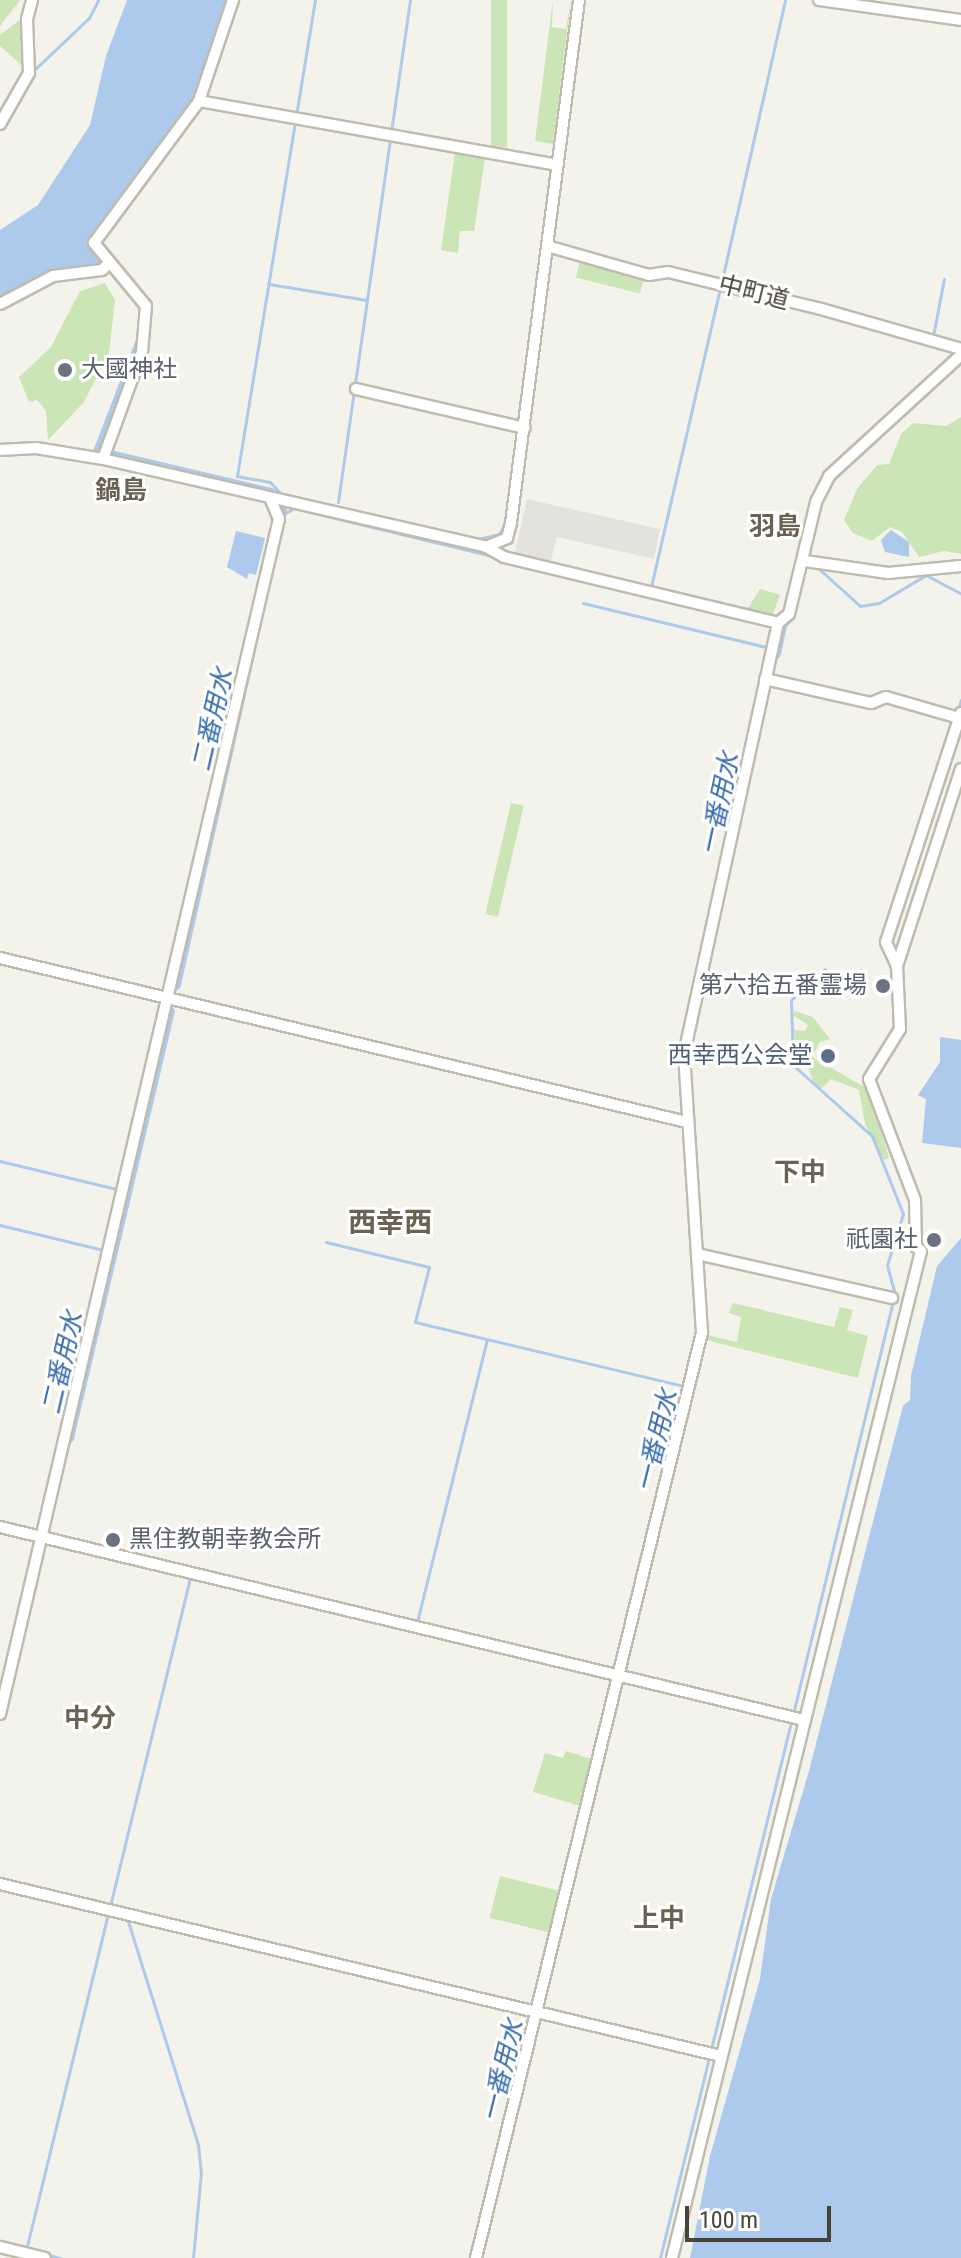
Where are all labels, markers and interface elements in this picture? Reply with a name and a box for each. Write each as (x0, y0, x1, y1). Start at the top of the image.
street label: 中町道 (716, 270, 792, 316)
place label: 大國神社 (81, 356, 177, 384)
marker: 大國神社 (56, 361, 74, 379)
district label: 鍋島 (95, 475, 147, 507)
district label: 羽島 (749, 511, 801, 543)
water label: 二番用水 (186, 666, 240, 774)
water label: 一番用水 (694, 750, 746, 858)
place label: 第六拾五番霊場 (699, 972, 867, 1000)
marker: 第六拾五番霊場 (874, 977, 892, 995)
place label: 西幸西公会堂 (668, 1042, 812, 1070)
marker: 西幸西公会堂 (819, 1047, 837, 1065)
district label: 下中 (774, 1157, 826, 1189)
district label: 西幸西 (348, 1206, 432, 1240)
place label: 祇園社 (846, 1226, 918, 1254)
marker: 祇園社 (925, 1231, 943, 1249)
water label: 二番用水 (36, 1309, 90, 1417)
water label: 一番用水 (629, 1387, 685, 1495)
place label: 黒住教朝幸教会所 (129, 1526, 321, 1554)
marker: 黒住教朝幸教会所 (104, 1531, 122, 1549)
district label: 中分 (64, 1703, 116, 1735)
district label: 上中 (633, 1903, 685, 1935)
water label: 一番用水 (475, 2017, 531, 2125)
scale bar (689, 2190, 835, 2240)
text: 100 m (699, 2206, 758, 2234)

